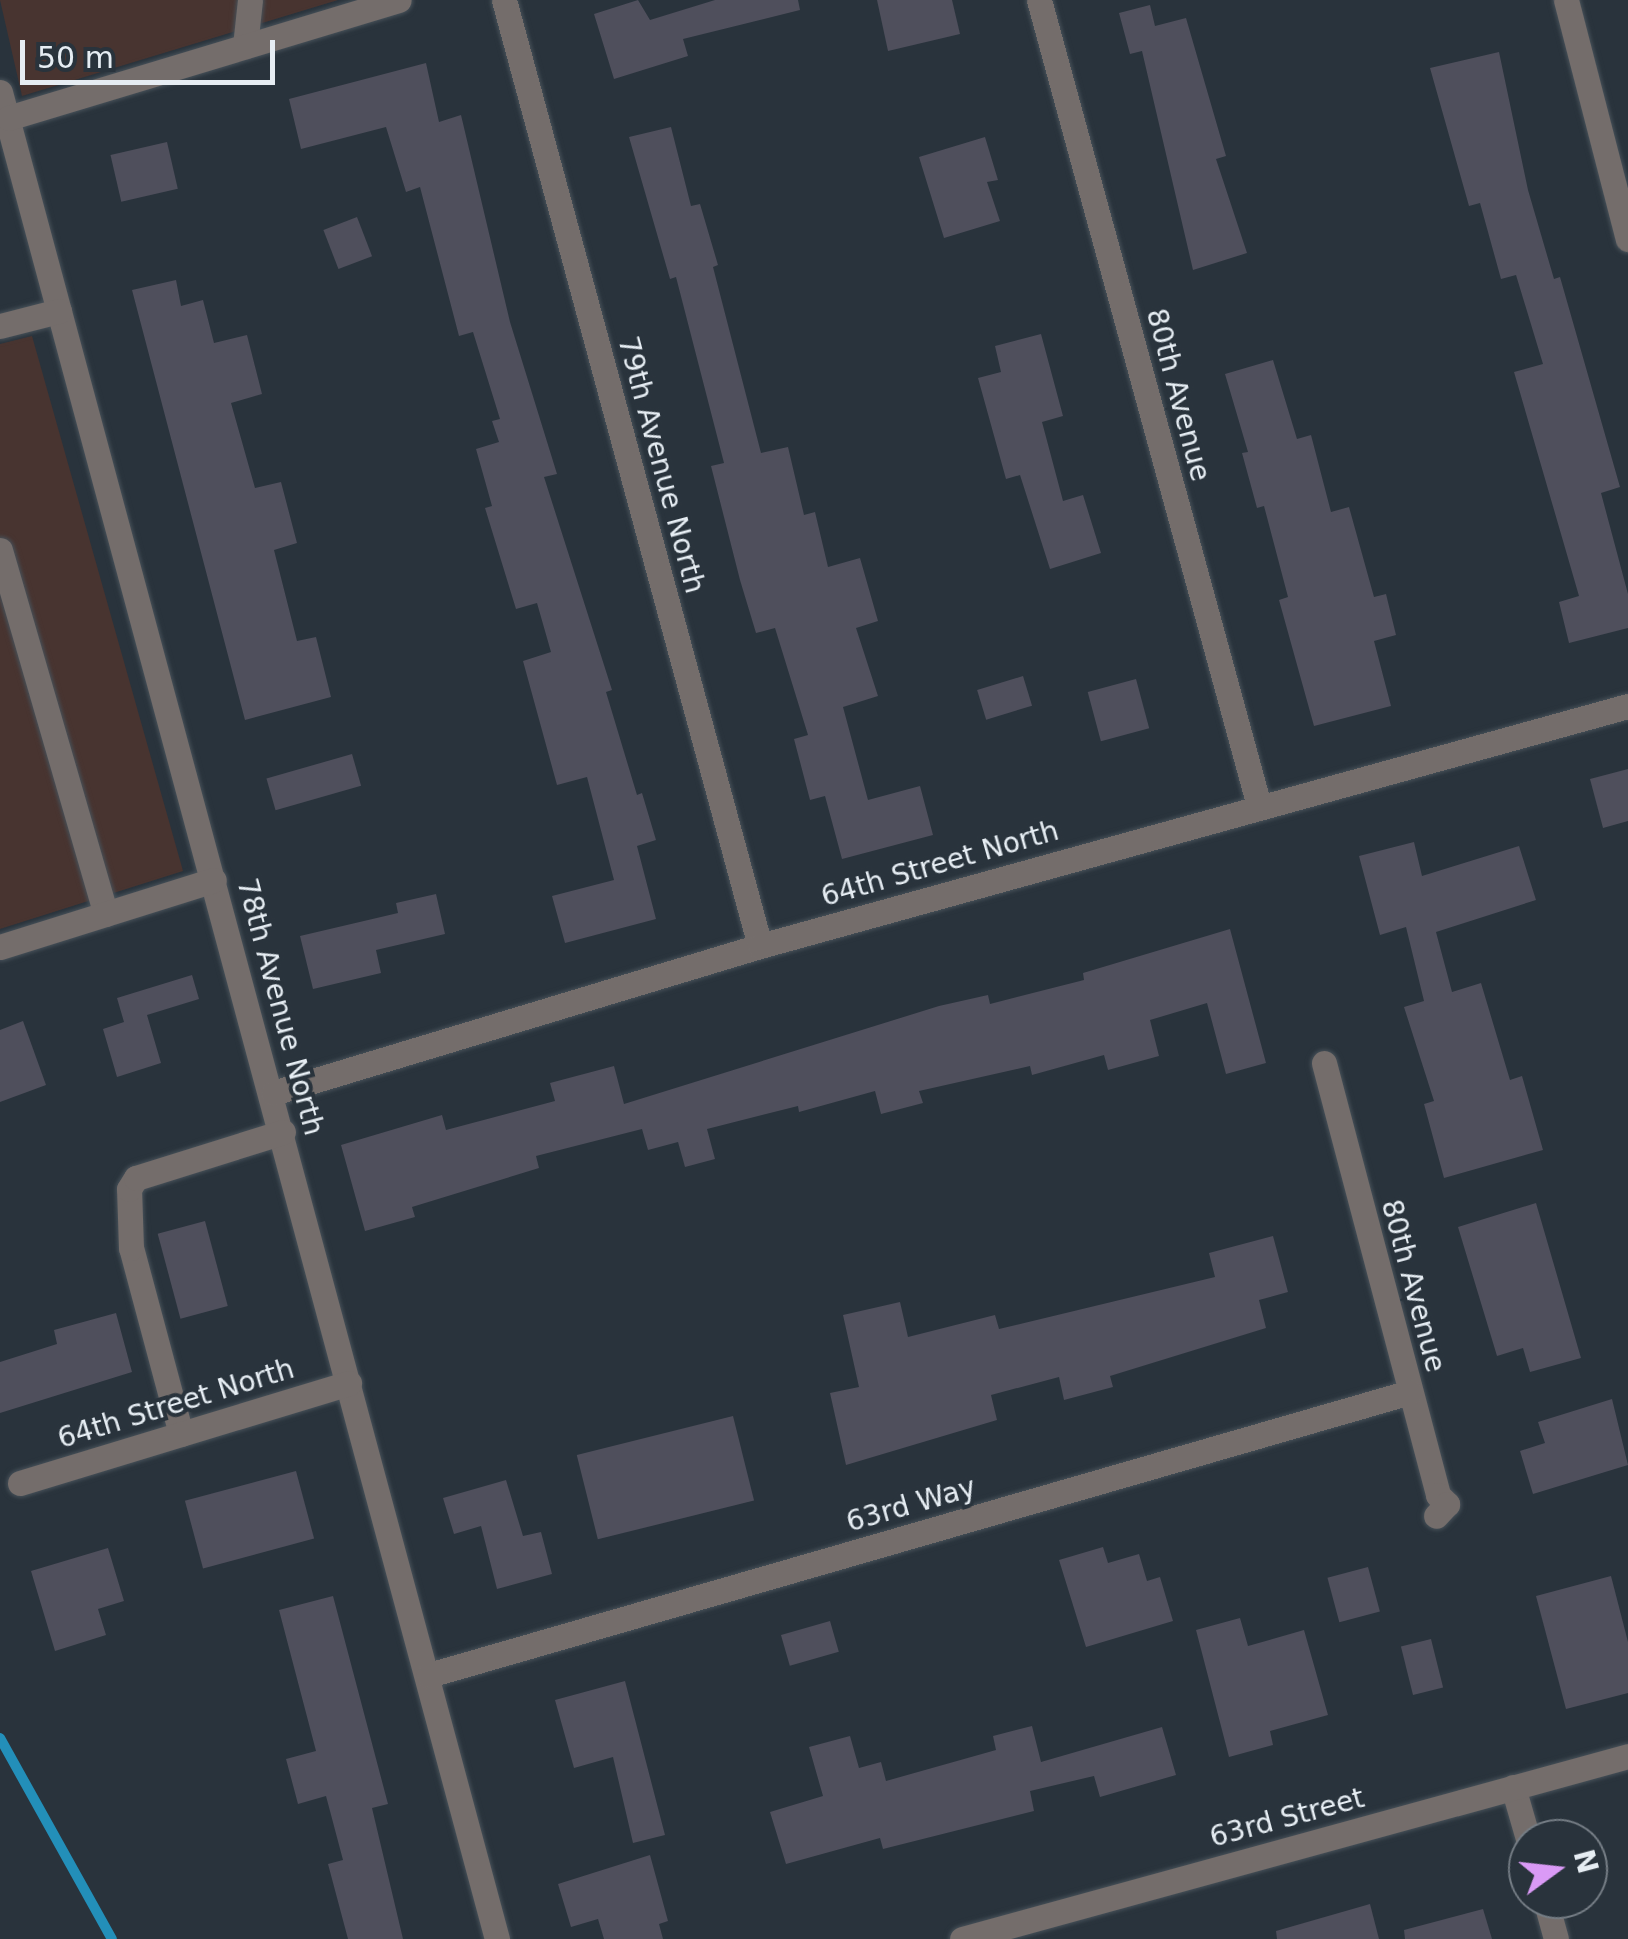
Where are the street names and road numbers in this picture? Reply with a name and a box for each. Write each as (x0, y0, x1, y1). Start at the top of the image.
street label: 80th Avenue (1139, 305, 1217, 485)
street label: 79th Avenue North (611, 333, 711, 597)
street label: 64th Street North (817, 814, 1063, 914)
street label: 78th Avenue North (230, 875, 330, 1139)
street label: 80th Avenue (1374, 1196, 1452, 1376)
street label: 64th Street North (54, 1352, 298, 1456)
street label: 63rd Way (842, 1471, 980, 1539)
street label: 63rd Street (1206, 1781, 1368, 1855)

